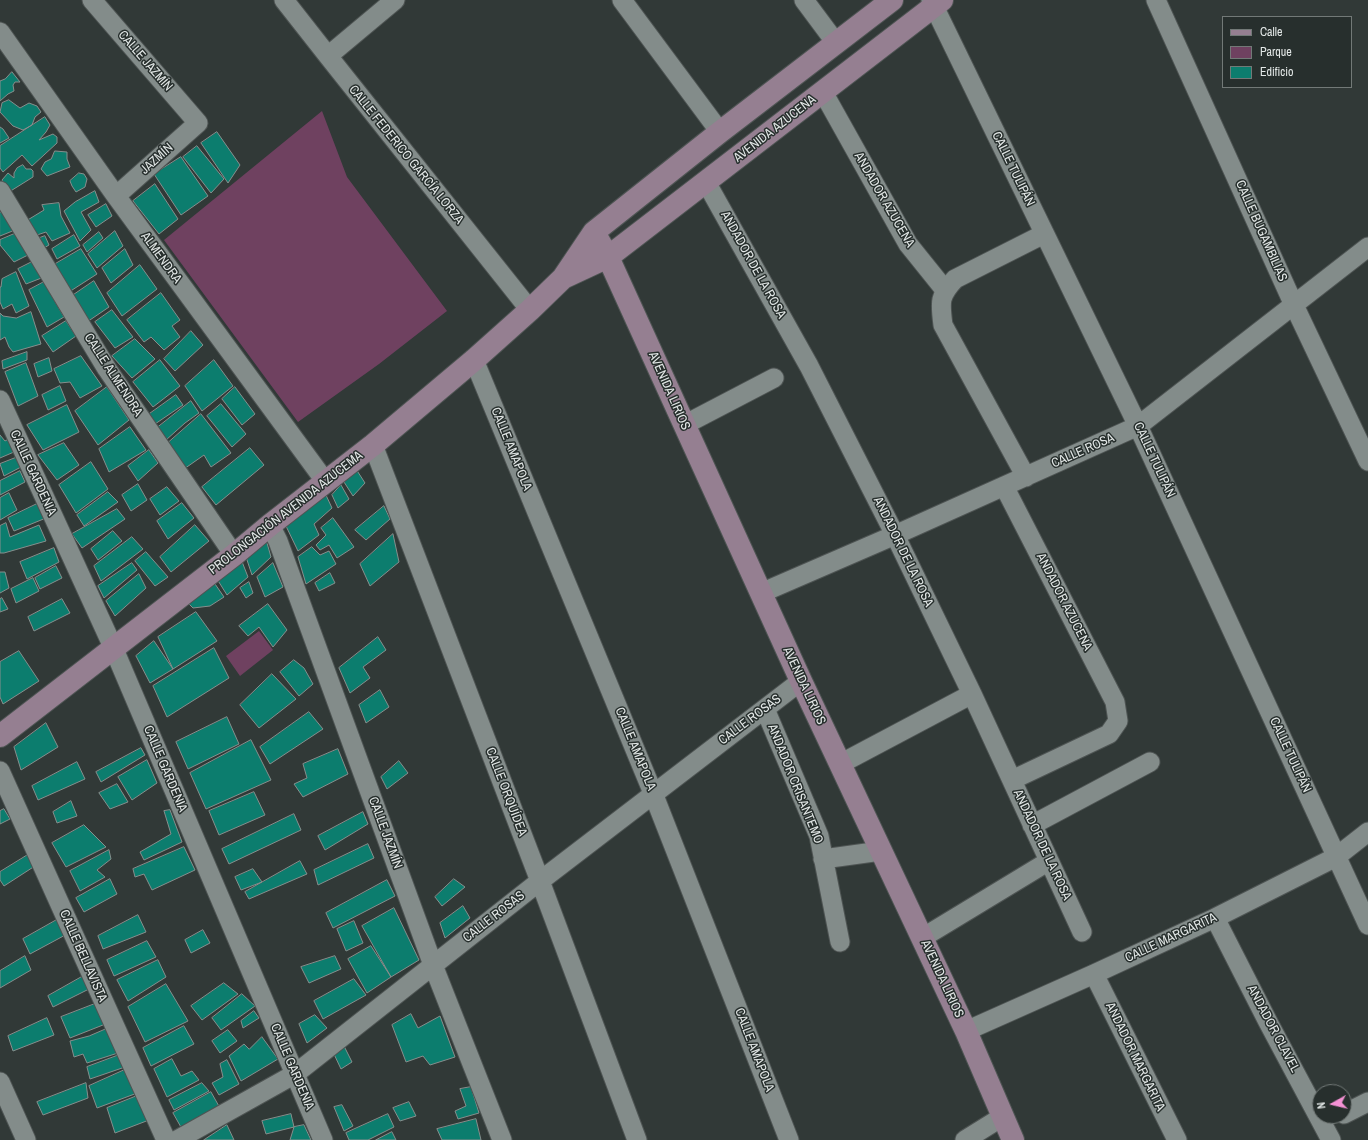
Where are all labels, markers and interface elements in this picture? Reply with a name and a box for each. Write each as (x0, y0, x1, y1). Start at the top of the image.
legend (1222, 16, 1352, 88)
text: Calle (1260, 24, 1282, 40)
street label: CALLE JAZMÍN (114, 27, 176, 95)
text: Parque (1260, 44, 1292, 60)
text: Edificio (1260, 64, 1293, 80)
street label: CALLE FEDERICO GARCÍA LORZA (345, 82, 467, 228)
street label: AVENIDA AZUCENA (731, 92, 819, 166)
street label: CALLE TULIPÁN (988, 129, 1038, 209)
street label: JAZMÍN (137, 140, 177, 178)
street label: ANDADOR AZUCENA (850, 150, 918, 250)
street label: CALLE BUGAMBILIAS (1232, 178, 1290, 284)
street label: ANDADOR DE LA ROSA (717, 209, 789, 321)
street label: ALMENDRA (137, 229, 185, 287)
street label: CALLE ALMENDRA (80, 331, 146, 419)
street label: AVENIDA LIRIOS (645, 349, 693, 433)
street label: CALLE AMAPOLA (487, 405, 535, 493)
street label: CALLE TULIPÁN (1130, 420, 1178, 500)
street label: CALLE GARDENIA (6, 428, 60, 518)
street label: CALLE ROSA (1049, 430, 1117, 472)
street label: PROLONGACIÓN AVENIDA AZUCEMA (206, 448, 366, 578)
street label: ANDADOR DE LA ROSA (870, 495, 936, 609)
street label: ANDADOR AZUCENA (1033, 551, 1095, 653)
street label: AVENIDA LIRIOS (779, 645, 829, 727)
street label: CALLE ROSAS (716, 691, 784, 749)
street label: CALLE AMAPOLA (611, 705, 659, 793)
street label: CALLE TULIPÁN (1266, 715, 1314, 795)
street label: ANDADOR CRISANTEMO (764, 722, 826, 846)
street label: CALLE GARDENIA (140, 723, 190, 815)
street label: CALLE ORQUÍDEA (482, 746, 530, 838)
street label: ANDADOR DE LA ROSA (1010, 787, 1074, 903)
street label: CALLE JAZMÍN (365, 795, 405, 871)
street label: CALLE ROSAS (460, 888, 528, 946)
street label: CALLE BELLAVISTA (56, 908, 110, 1004)
street label: CALLE MARGARITA (1123, 910, 1219, 966)
street label: AVENIDA LIRIOS (917, 938, 967, 1020)
street label: ANDADOR CLAVEL (1243, 983, 1303, 1075)
street label: ANDADOR MARGARITA (1102, 1000, 1168, 1114)
street label: CALLE AMAPOLA (731, 1006, 777, 1094)
street label: CALLE GARDENIA (267, 1021, 317, 1113)
north arrow (1312, 1084, 1352, 1124)
text: N (1314, 1101, 1328, 1110)

